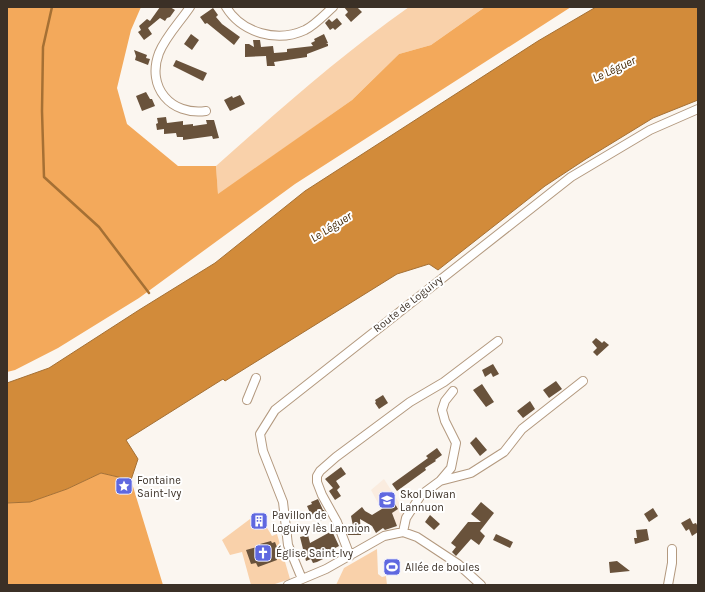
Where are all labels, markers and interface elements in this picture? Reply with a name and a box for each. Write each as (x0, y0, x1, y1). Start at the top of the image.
water label: Le Léguer (590, 53, 639, 85)
water label: Le Léguer (308, 208, 355, 245)
street label: Route de Loguivy (371, 273, 445, 335)
place label: Fontaine Saint-Ivy (137, 474, 181, 500)
place icon: Fontaine Saint-Ivy (114, 476, 134, 496)
place label: Skol Diwan Lannuon (400, 488, 456, 514)
school or university icon: Skol Diwan Lannuon (377, 490, 397, 510)
place label: Pavillon de Loguivy lès Lannion (272, 509, 370, 535)
building icon: Pavillon de Loguivy lès Lannion (249, 511, 269, 531)
church icon: Église Saint-Ivy (253, 543, 273, 563)
place label: Église Saint-Ivy (276, 545, 353, 560)
sports icon: Allée de boules (382, 557, 402, 577)
place label: Allée de boules (405, 561, 480, 574)

